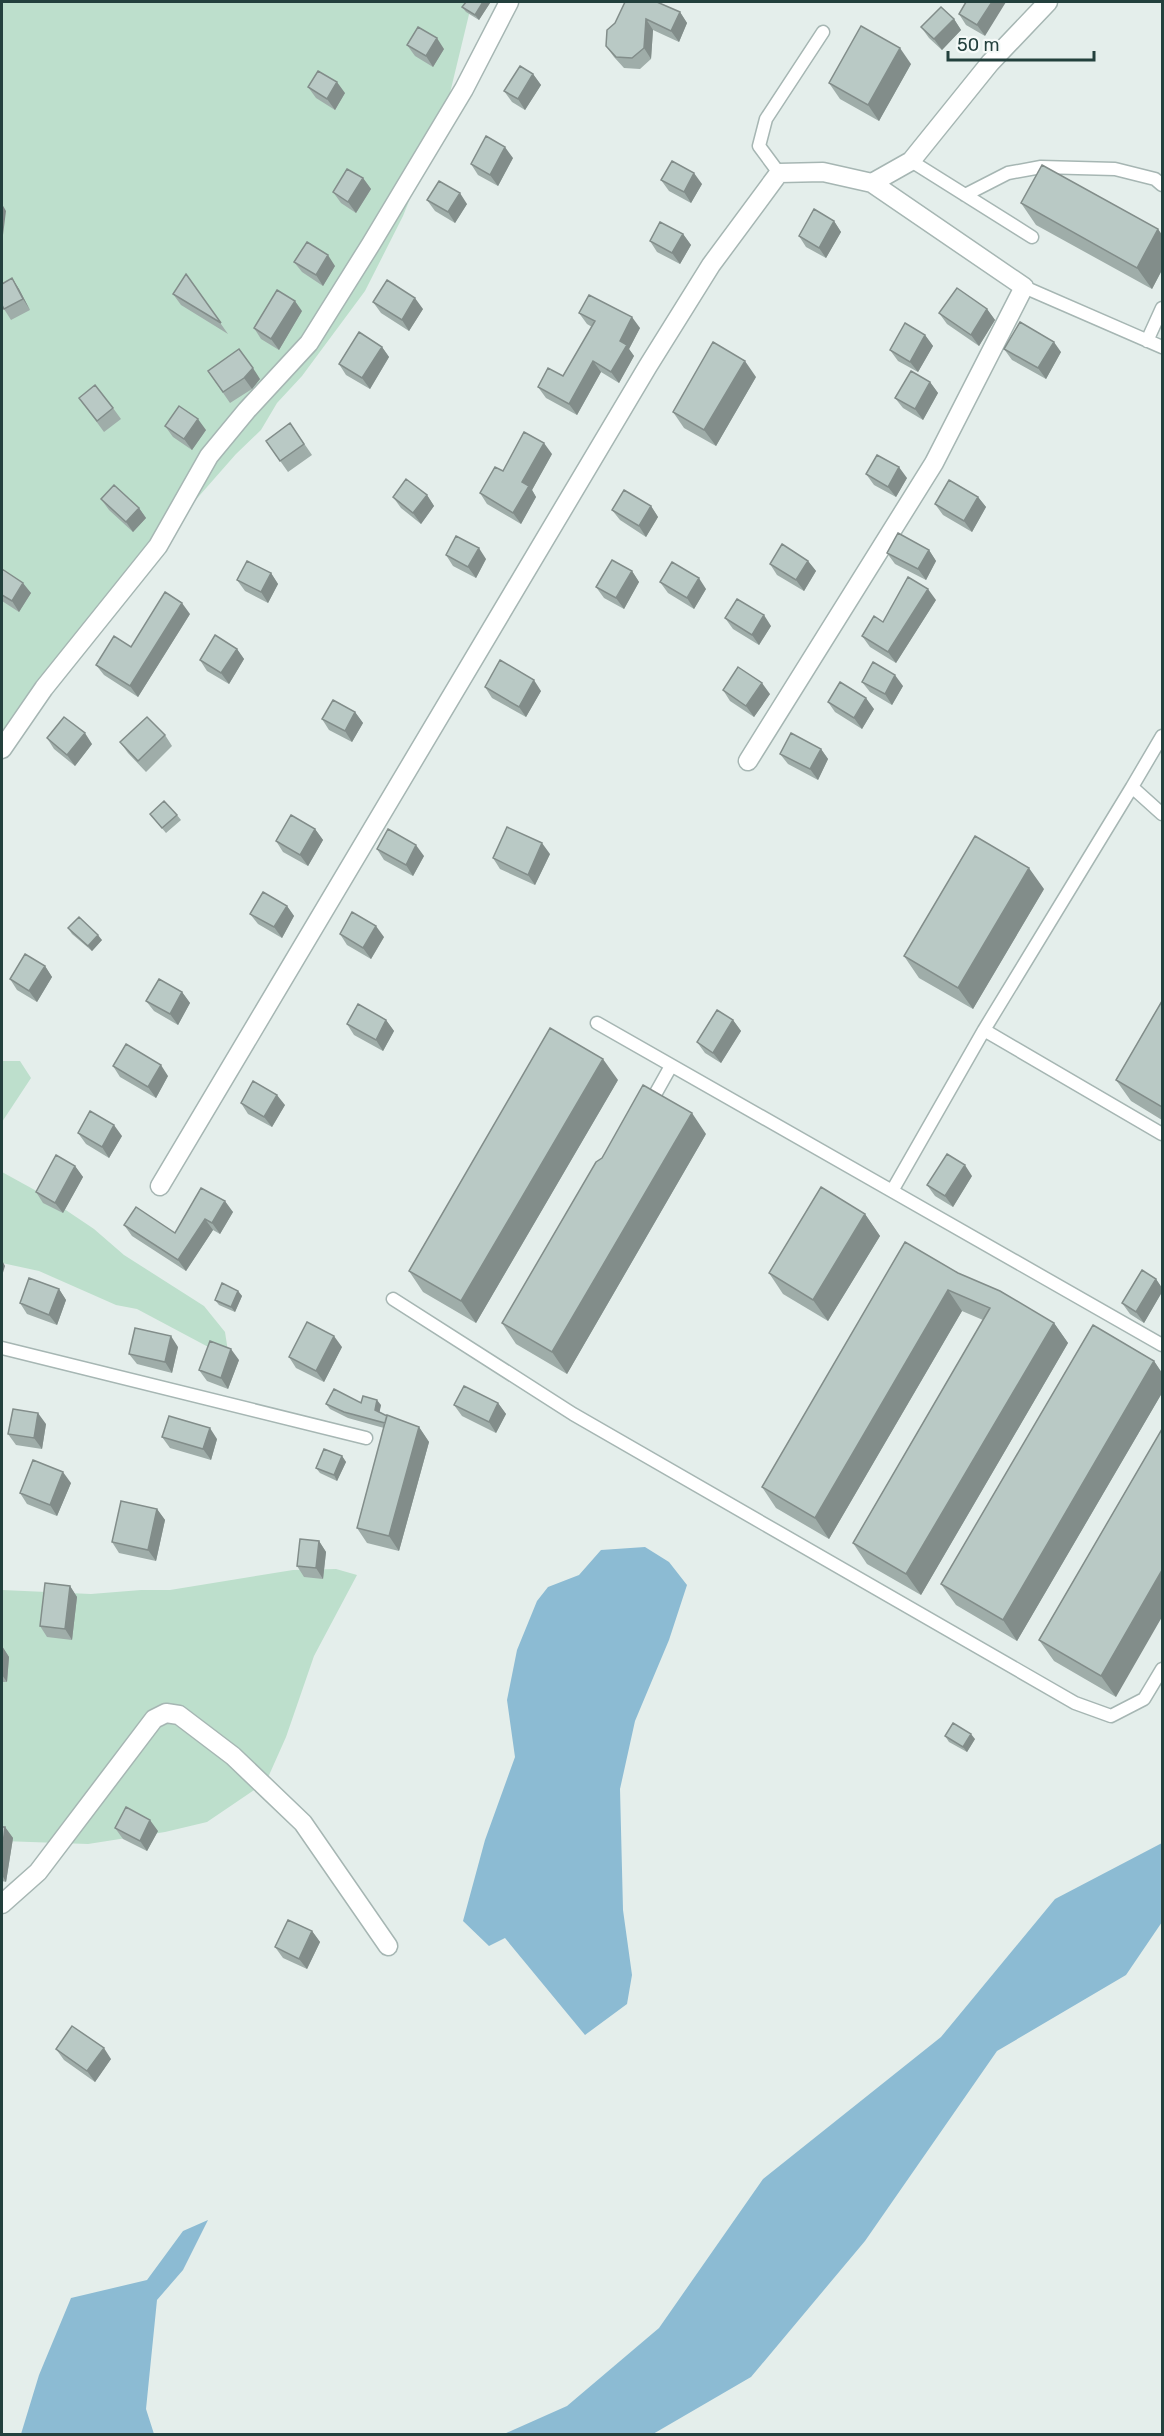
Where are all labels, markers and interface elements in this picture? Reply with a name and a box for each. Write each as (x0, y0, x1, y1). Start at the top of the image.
scale bar (948, 24, 1094, 62)
text: 50 m (957, 34, 1000, 56)

